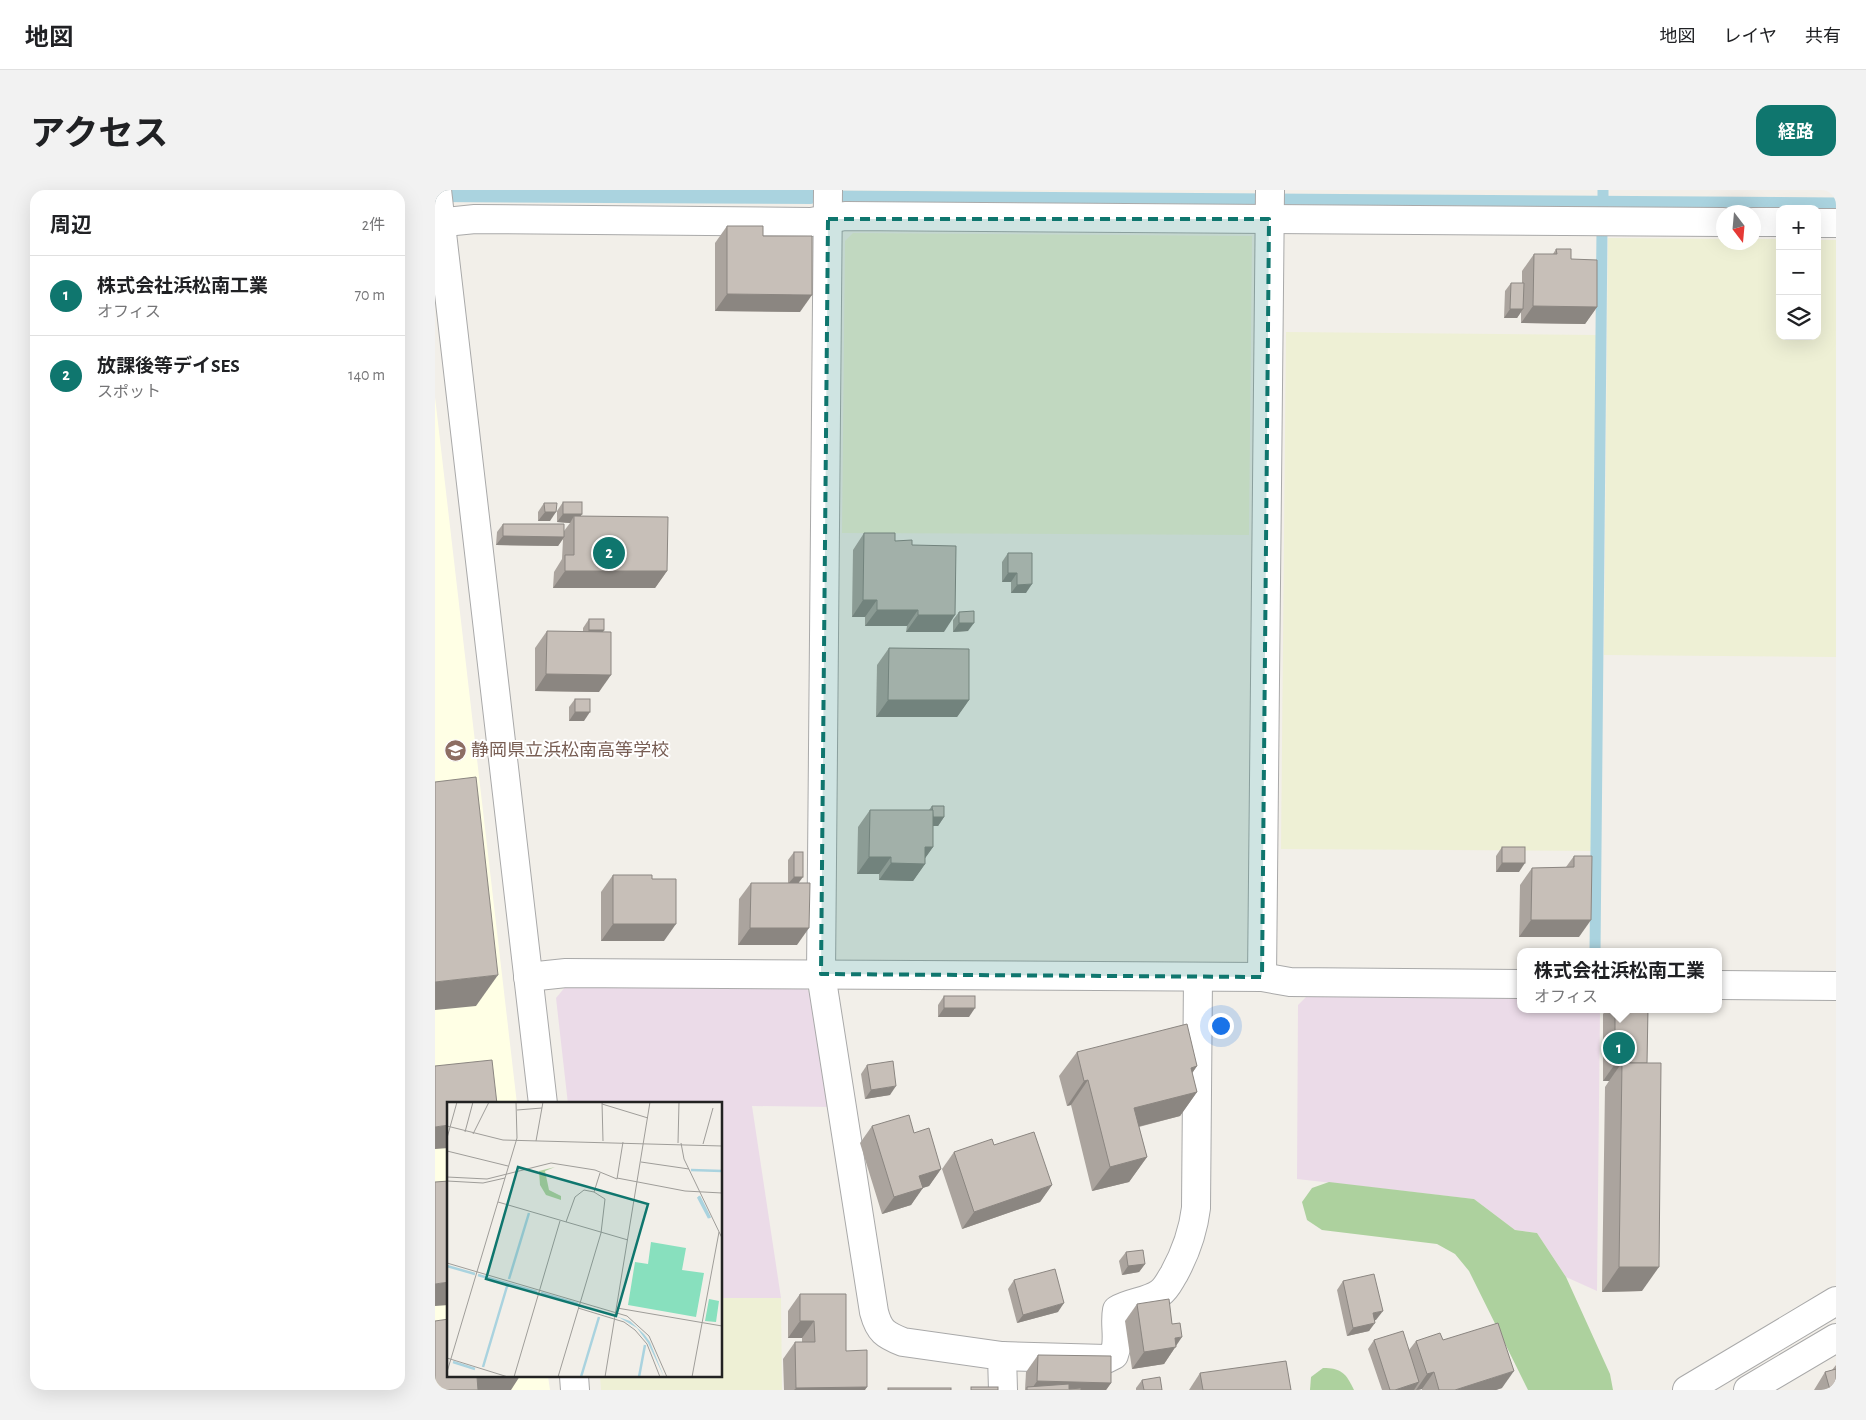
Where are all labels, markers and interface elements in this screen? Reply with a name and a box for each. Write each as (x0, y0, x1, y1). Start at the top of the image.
text: 地図 (25, 26, 73, 50)
text: 地図 (1660, 28, 1696, 46)
text: レイヤ (1724, 28, 1777, 46)
text: 共有 (1805, 28, 1841, 46)
button: 経路 (1756, 105, 1836, 156)
text: アクセス (30, 117, 168, 152)
north arrow (1716, 205, 1761, 250)
map controls (1776, 205, 1821, 340)
button: + (1776, 205, 1821, 250)
text: 周辺 (50, 215, 92, 236)
text: 2件 (362, 217, 385, 233)
button: − (1776, 250, 1821, 295)
text: 株式会社浜松南工業 (97, 277, 268, 296)
text: 1 (63, 287, 69, 303)
text: 70 m (354, 287, 385, 303)
button: layers (1776, 295, 1821, 340)
text: オフィス (97, 304, 161, 320)
text: 放課後等デイSES (97, 357, 240, 376)
text: 2 (62, 367, 70, 383)
text: 140 m (348, 367, 385, 383)
text: スポット (97, 384, 161, 400)
pin: 2 (593, 534, 625, 572)
school or university icon: 静岡県立浜松南高等学校 (443, 739, 467, 763)
place label: 静岡県立浜松南高等学校 (471, 740, 669, 760)
popup (1517, 948, 1722, 1013)
text: 株式会社浜松南工業 (1534, 962, 1705, 981)
text: オフィス (1534, 989, 1598, 1005)
your location (1208, 1013, 1234, 1039)
pin: 1 (1603, 1029, 1635, 1067)
inset map (447, 1102, 723, 1378)

